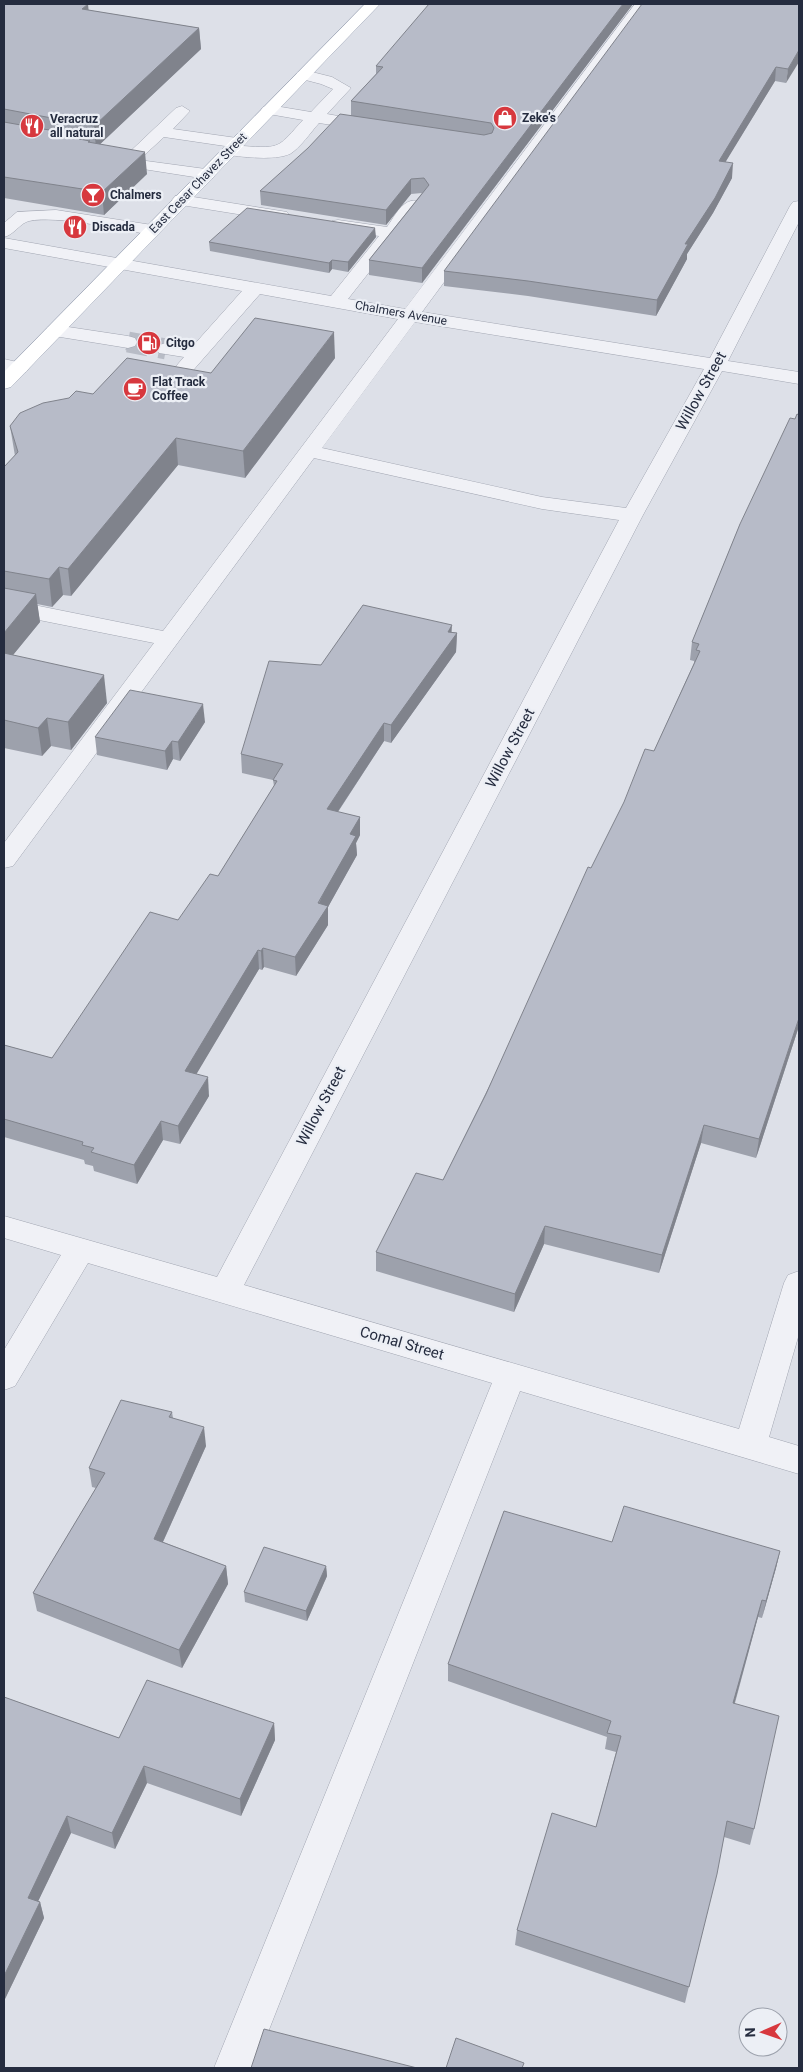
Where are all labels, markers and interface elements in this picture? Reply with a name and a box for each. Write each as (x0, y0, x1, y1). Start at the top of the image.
shop icon: Zeke’s (492, 105, 518, 131)
place label: Zeke’s (522, 111, 556, 125)
place label: Veracruz all natural (50, 112, 103, 140)
restaurant icon: Veracruz all natural (19, 113, 45, 139)
street label: East Cesar Chavez Street (146, 130, 250, 236)
bar icon: Chalmers (80, 182, 106, 208)
place label: Chalmers (110, 188, 162, 202)
restaurant icon: Discada (62, 214, 88, 240)
place label: Discada (92, 220, 136, 234)
street label: Chalmers Avenue (354, 298, 448, 328)
fuel station icon: Citgo (136, 330, 162, 356)
place label: Citgo (166, 336, 195, 350)
street label: Willow Street (672, 348, 730, 434)
place label: Flat Track Coffee (152, 375, 206, 403)
cafe icon: Flat Track Coffee (122, 376, 148, 402)
street label: Willow Street (482, 705, 538, 791)
street label: Willow Street (293, 1063, 349, 1149)
street label: Comal Street (358, 1322, 446, 1364)
north arrow (738, 2007, 788, 2057)
text: N (742, 2027, 758, 2038)

